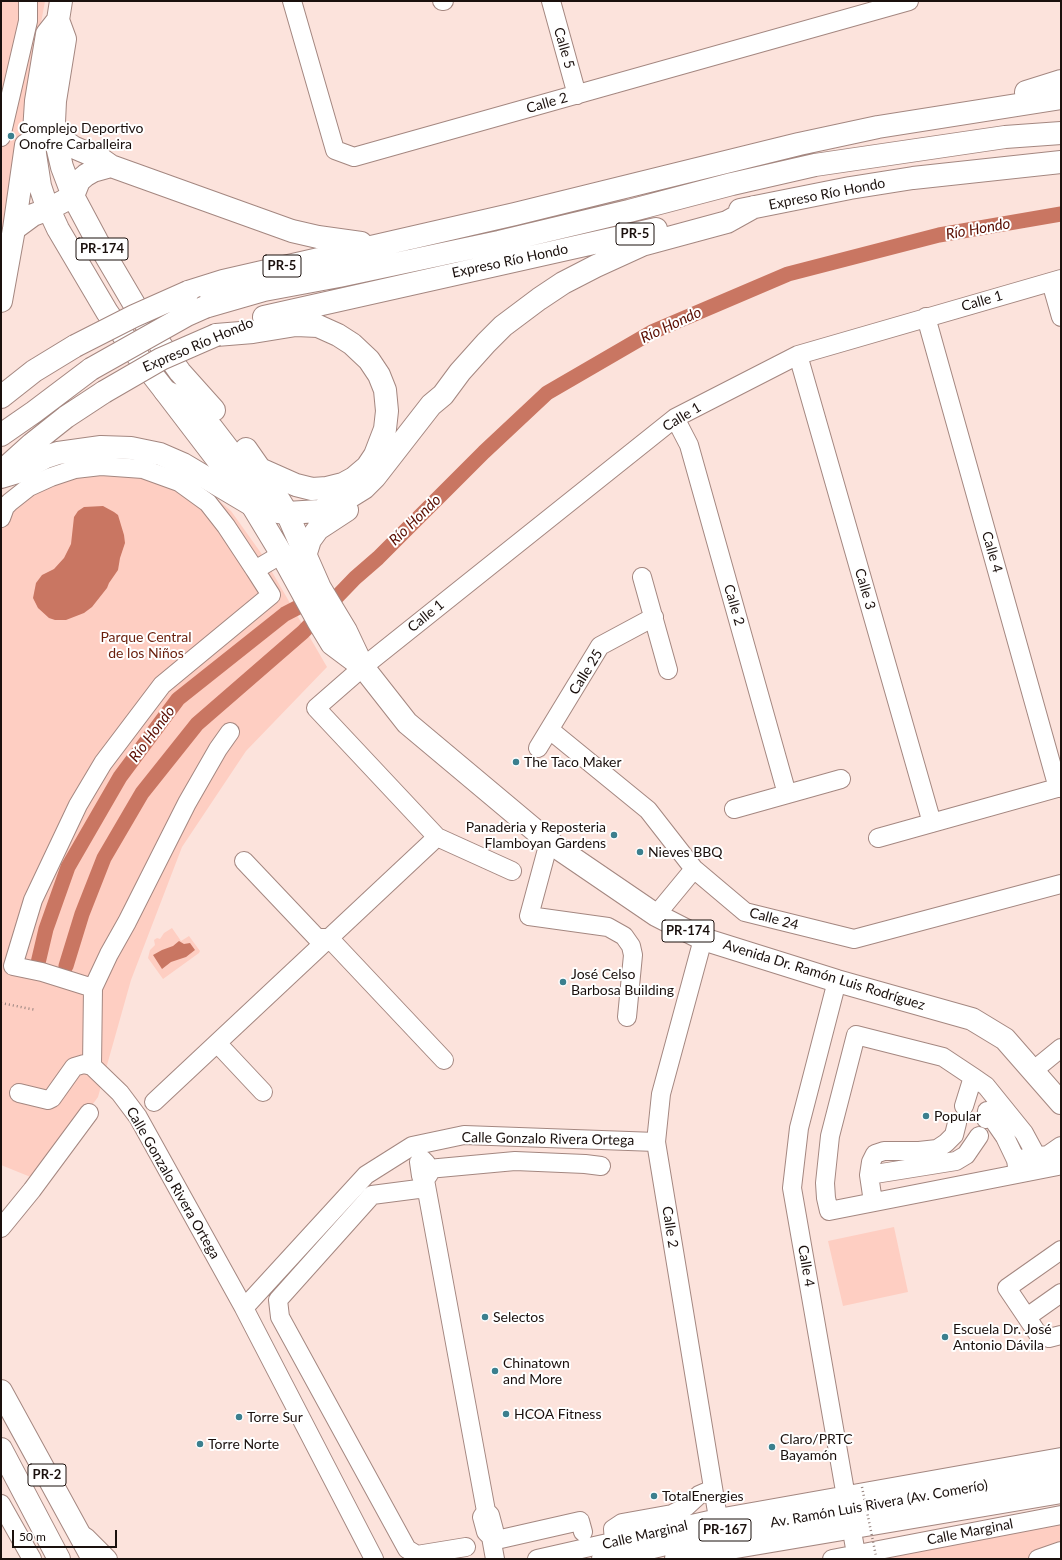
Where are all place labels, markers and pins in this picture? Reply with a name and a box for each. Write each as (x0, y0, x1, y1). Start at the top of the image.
place label: Complejo Deportivo Onofre Carballeira (19, 120, 144, 152)
marker: Complejo Deportivo Onofre Carballeira (6, 131, 16, 141)
place label: The Taco Maker (524, 754, 622, 770)
marker: The Taco Maker (511, 757, 521, 767)
place label: Panaderia y Reposteria Flamboyan Gardens (466, 819, 606, 852)
marker: Panaderia y Reposteria Flamboyan Gardens (609, 830, 619, 840)
place label: Nieves BBQ (648, 844, 723, 860)
marker: Nieves BBQ (635, 847, 645, 857)
place label: José Celso Barbosa Building (571, 966, 674, 998)
marker: José Celso Barbosa Building (558, 977, 568, 987)
place label: Popular (934, 1108, 981, 1124)
marker: Popular (921, 1111, 931, 1121)
place label: Selectos (493, 1309, 544, 1325)
marker: Selectos (480, 1312, 490, 1322)
place label: Escuela Dr. José Antonio Dávila (953, 1321, 1052, 1354)
marker: Escuela Dr. José Antonio Dávila (940, 1332, 950, 1342)
place label: Chinatown and More (503, 1355, 570, 1388)
marker: Chinatown and More (490, 1366, 500, 1376)
place label: HCOA Fitness (514, 1406, 601, 1422)
place label: Torre Sur (247, 1409, 303, 1425)
marker: HCOA Fitness (501, 1409, 511, 1419)
marker: Torre Sur (234, 1412, 244, 1422)
place label: Claro/PRTC Bayamón (780, 1431, 853, 1464)
place label: Torre Norte (208, 1436, 279, 1452)
marker: Torre Norte (195, 1439, 205, 1449)
marker: Claro/PRTC Bayamón (767, 1442, 777, 1452)
place label: TotalEnergies (662, 1488, 744, 1504)
marker: TotalEnergies (649, 1491, 659, 1501)

